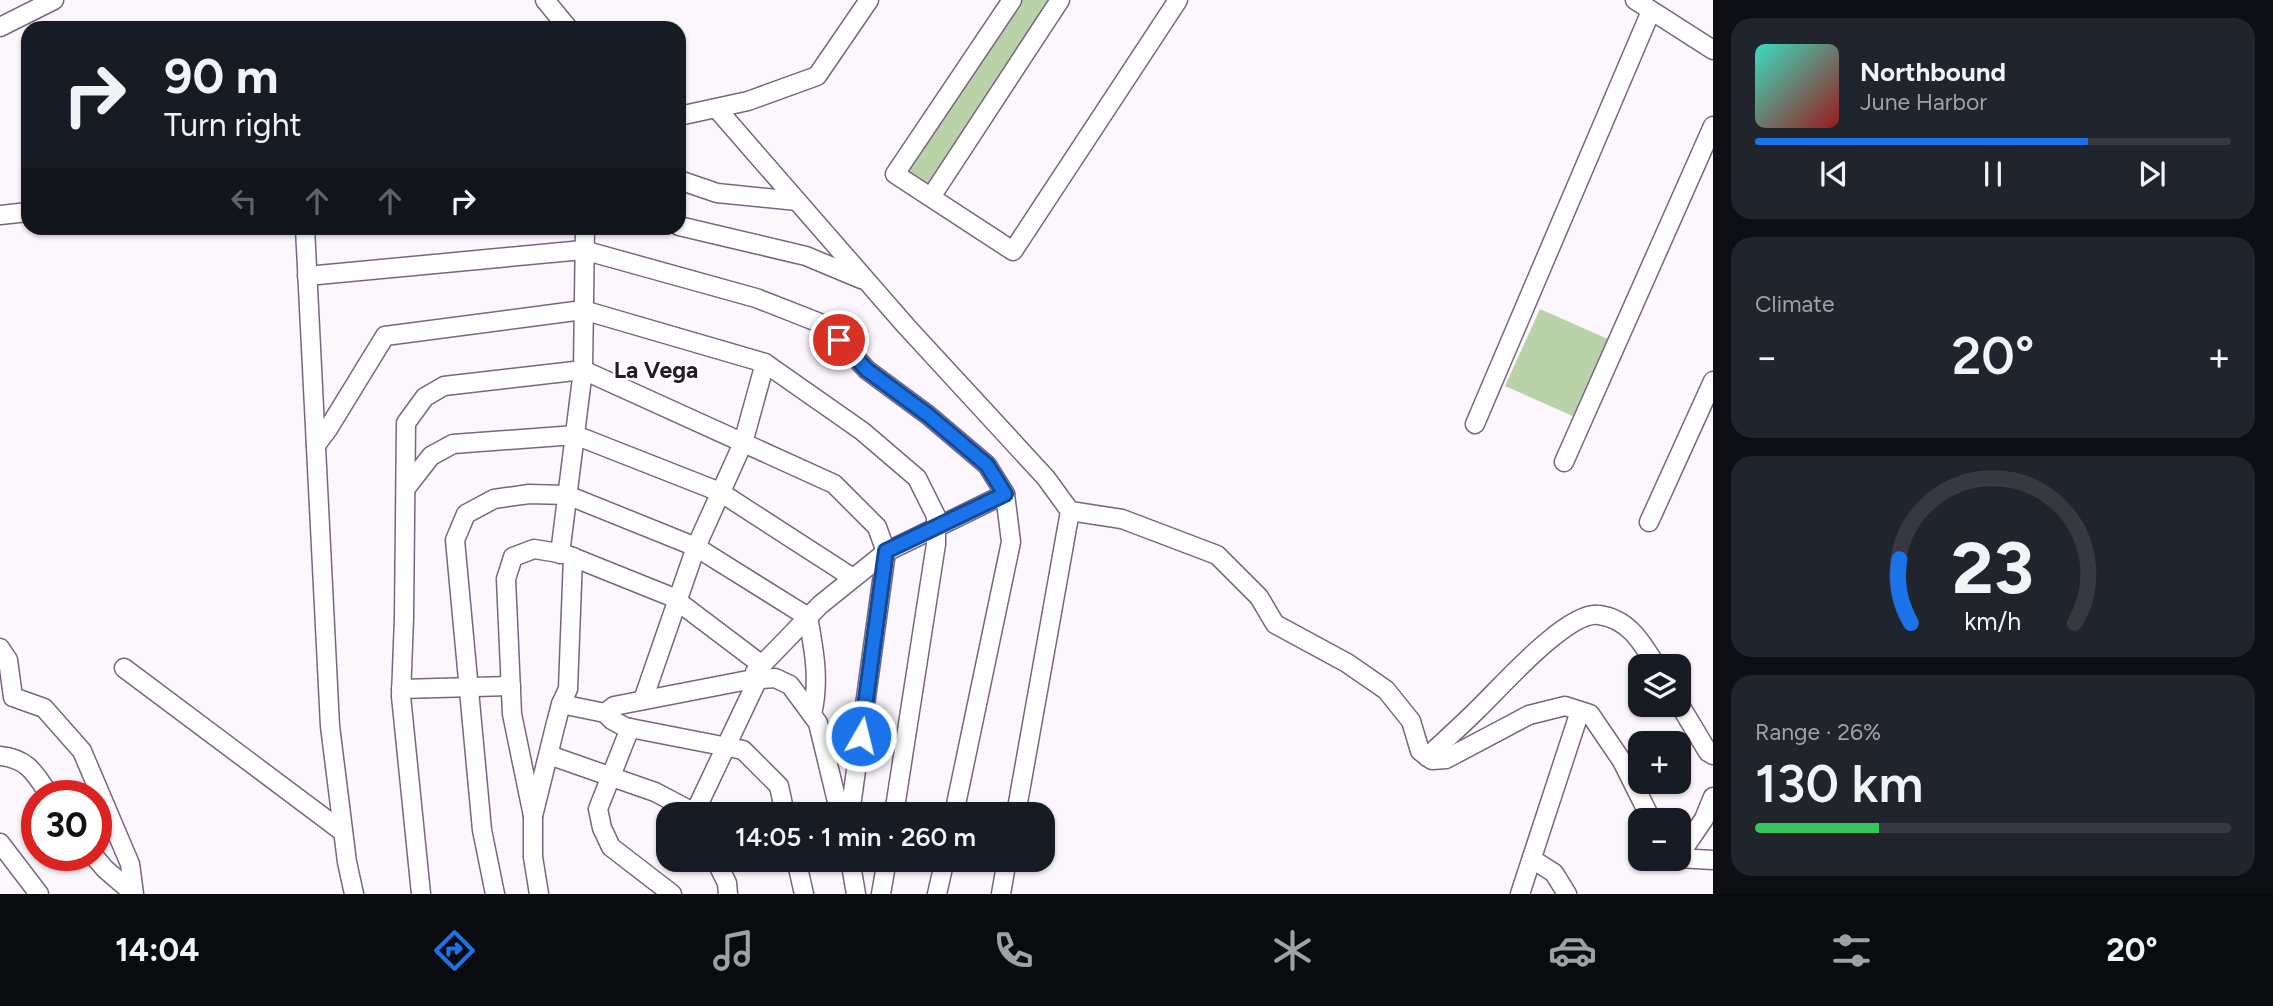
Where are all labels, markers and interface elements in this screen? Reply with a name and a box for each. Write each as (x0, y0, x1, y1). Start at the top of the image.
text: 90 m (164, 46, 279, 105)
icon: right (49, 49, 140, 140)
text: Northbound (1860, 56, 2006, 88)
text: June Harbor (1860, 88, 1987, 116)
text: Turn right (164, 106, 302, 144)
icon: previous (1815, 155, 1853, 193)
icon: pause (1974, 155, 2012, 193)
icon: next (2133, 155, 2171, 193)
icon: left (225, 182, 263, 220)
icon: ahead (298, 182, 336, 220)
icon: ahead (371, 182, 409, 220)
icon: right (444, 182, 482, 220)
text: Climate (1755, 290, 1834, 318)
pin (809, 310, 869, 370)
icon: arrive (820, 321, 858, 359)
text: 20° (1952, 325, 2034, 387)
text: − (1755, 334, 1779, 380)
text: + (2207, 334, 2231, 380)
district label: La Vega (614, 356, 698, 384)
text: 23 (1952, 524, 2034, 611)
text: km/h (1964, 605, 2022, 635)
map controls (1628, 654, 1691, 871)
button: layers (1628, 654, 1691, 717)
position arrow (824, 699, 898, 773)
text: Range · 26% (1755, 718, 1881, 746)
button: + (1628, 731, 1691, 794)
text: 130 km (1755, 753, 1923, 815)
speed limit sign: 30 (21, 780, 112, 871)
button: − (1628, 808, 1691, 871)
text: 14:05 · 1 min · 260 m (735, 821, 976, 853)
icon: directions (430, 926, 479, 975)
icon: music (709, 926, 758, 975)
icon: phone (989, 926, 1038, 975)
icon: climate (1268, 926, 1317, 975)
icon: car (1548, 926, 1597, 975)
icon: filters (1827, 926, 1876, 975)
text: 14:04 (115, 931, 200, 969)
text: 20° (2106, 931, 2158, 969)

